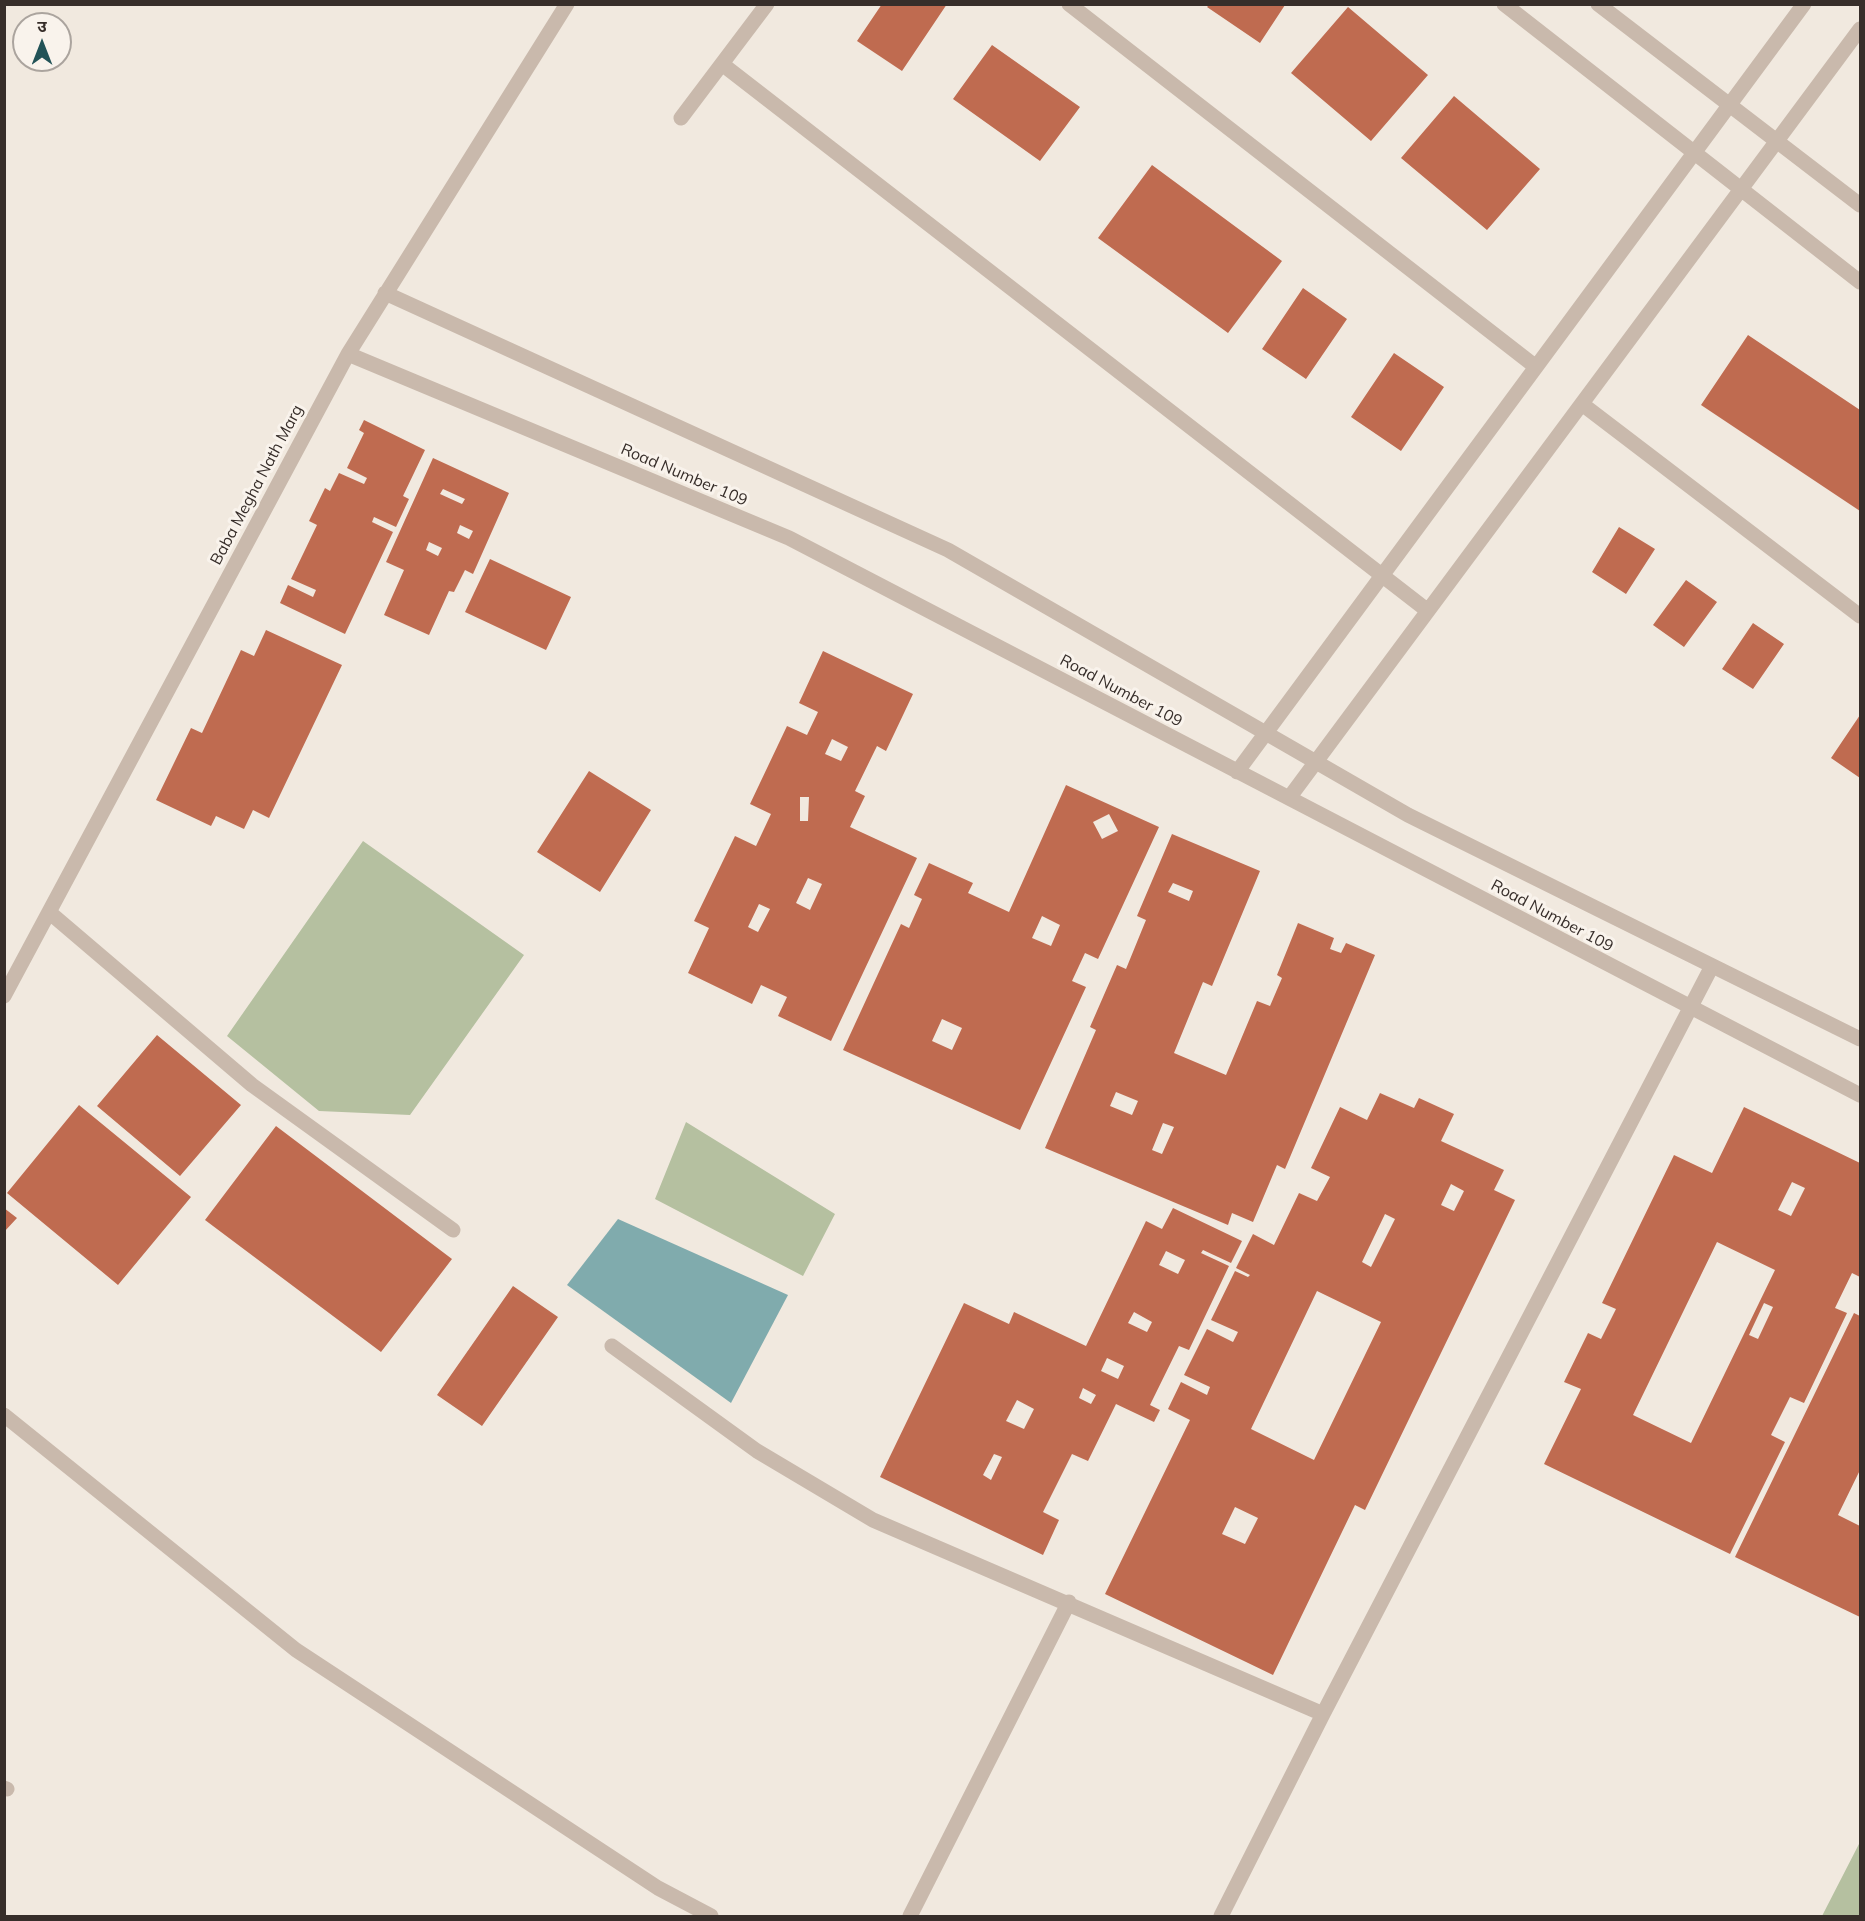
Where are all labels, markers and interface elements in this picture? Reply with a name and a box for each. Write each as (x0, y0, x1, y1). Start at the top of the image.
north arrow (12, 12, 72, 72)
text: उ (37, 16, 47, 36)
street label: Baba Megha Nath Marg (207, 402, 307, 568)
street label: Road Number 109 (618, 440, 750, 510)
street label: Road Number 109 (1057, 651, 1185, 731)
street label: Road Number 109 (1488, 876, 1616, 956)

